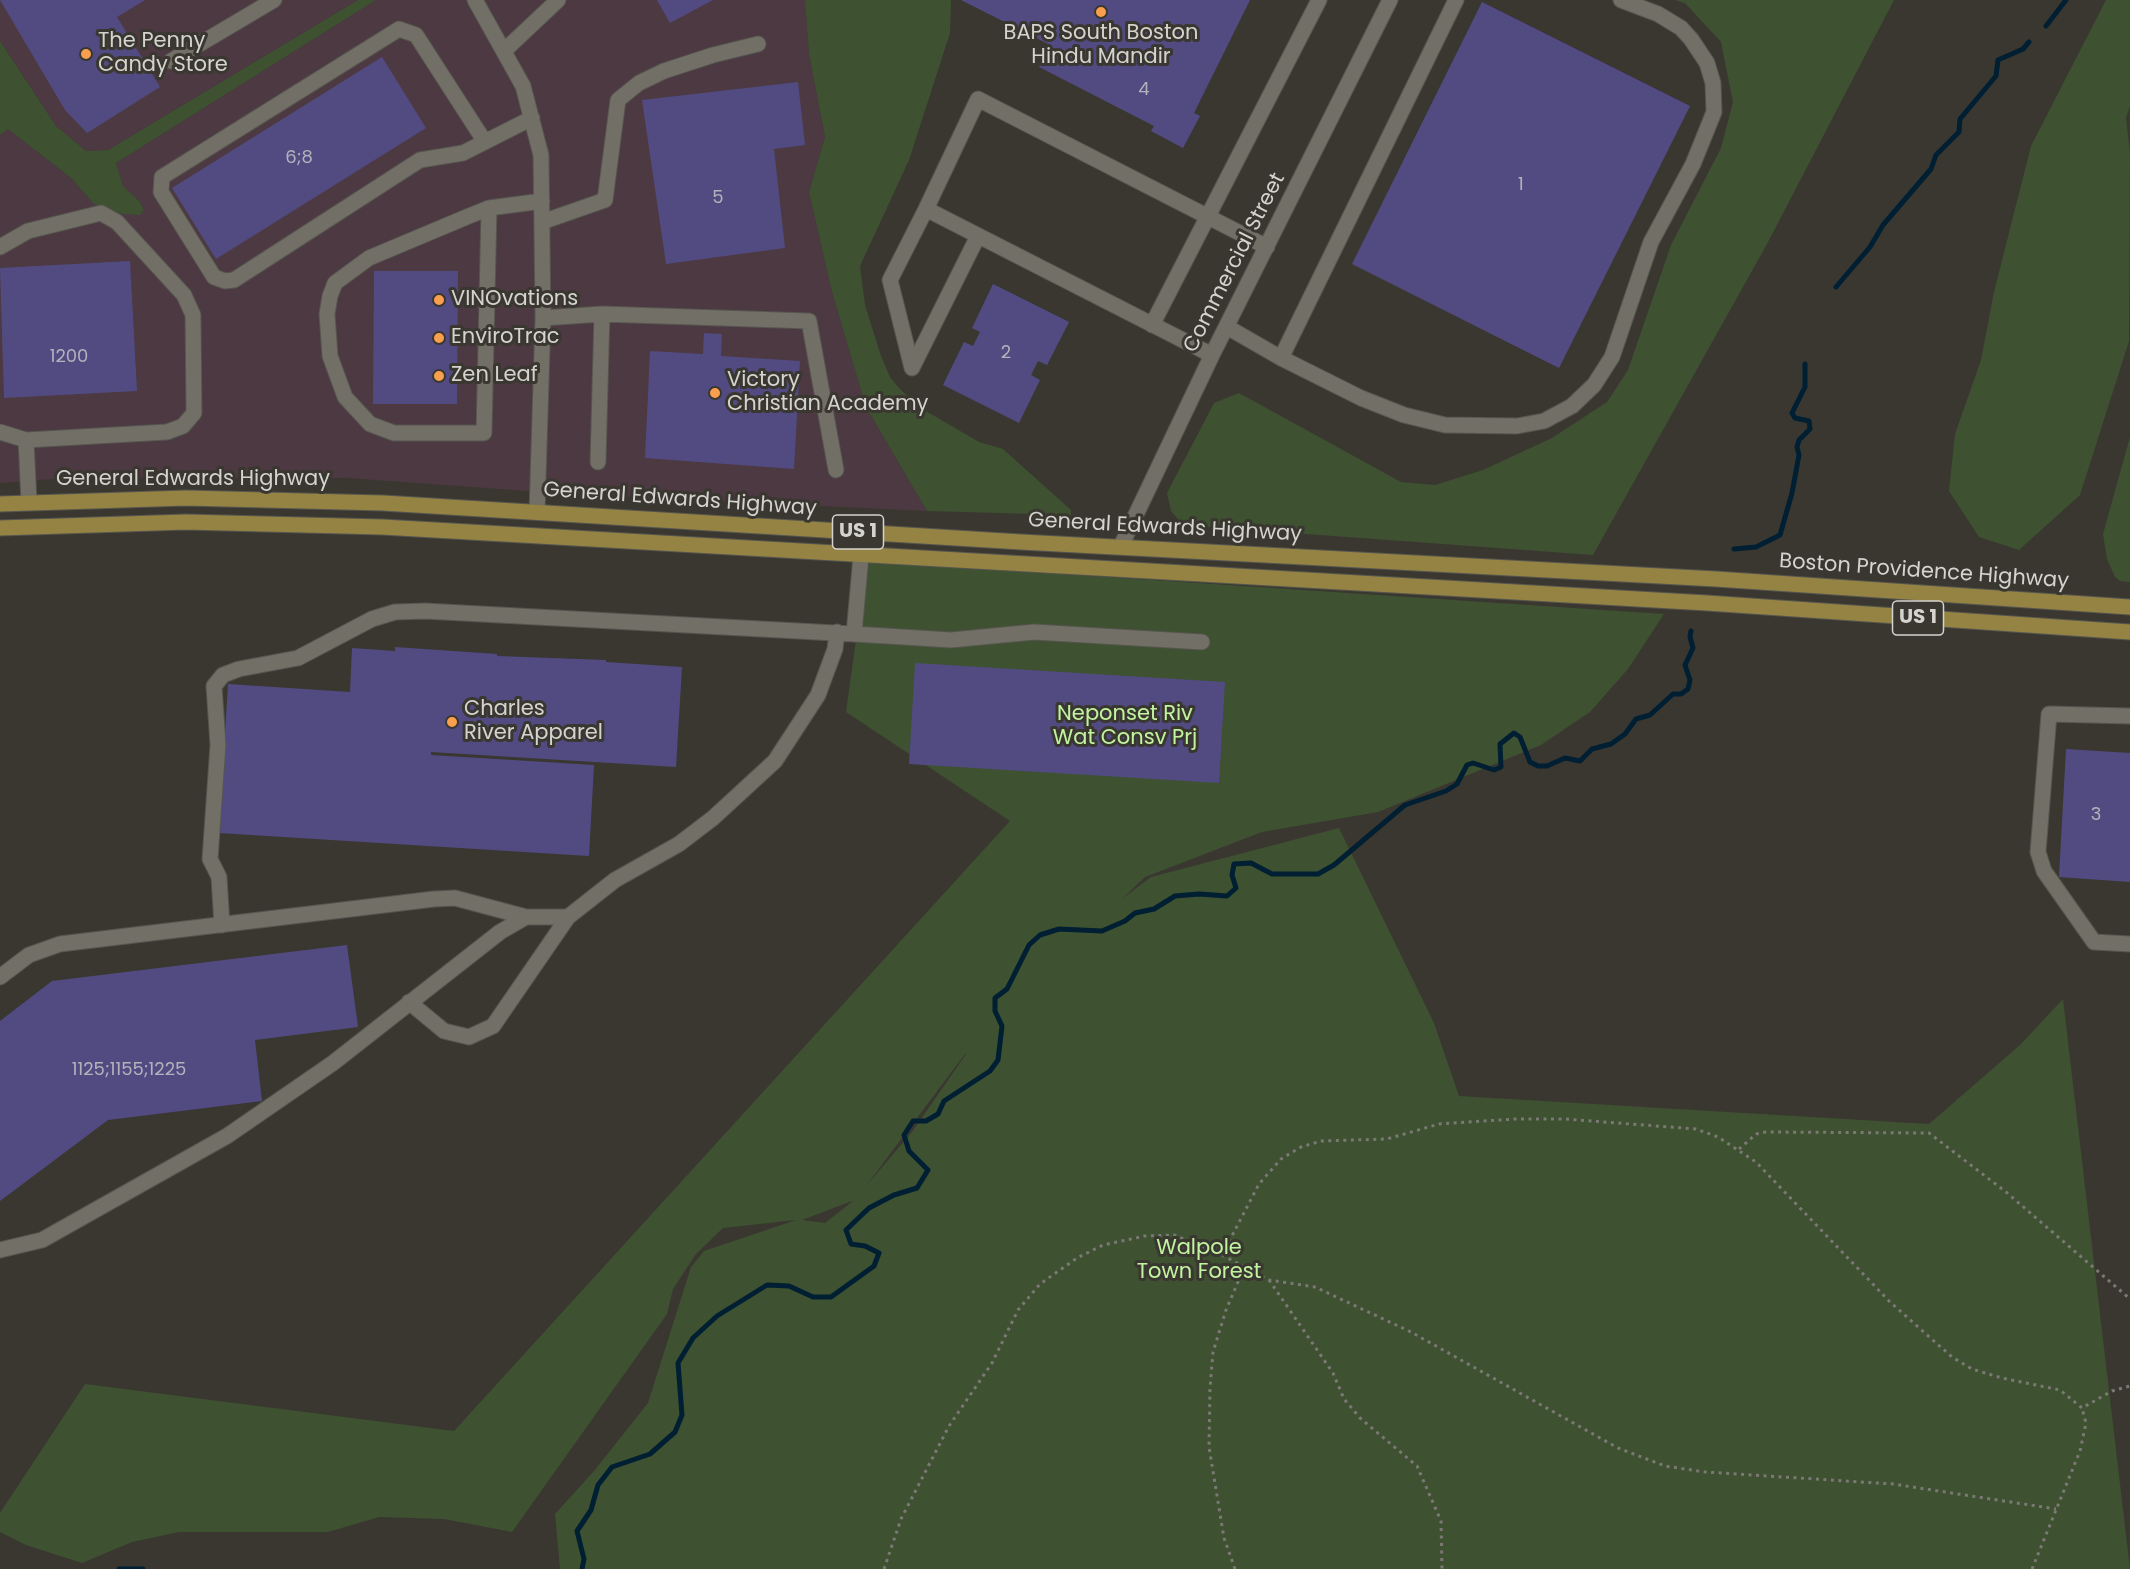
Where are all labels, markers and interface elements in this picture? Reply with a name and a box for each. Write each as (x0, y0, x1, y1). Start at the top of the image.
marker: BAPS South Boston Hindu Mandir (1094, 5, 1108, 19)
place label: BAPS South Boston Hindu Mandir (1004, 21, 1198, 71)
place label: The Penny Candy Store (98, 29, 228, 79)
marker: The Penny Candy Store (79, 47, 93, 61)
house number: 4 (1138, 79, 1150, 101)
house number: 6;8 (285, 147, 313, 169)
street label: Commercial Street (1179, 169, 1291, 357)
house number: 1 (1518, 174, 1524, 196)
house number: 5 (712, 187, 724, 209)
place label: VINOvations (451, 287, 578, 313)
marker: VINOvations (432, 293, 446, 307)
place label: EnviroTrac (451, 325, 560, 351)
marker: EnviroTrac (432, 331, 446, 345)
house number: 2 (1001, 342, 1011, 364)
house number: 1200 (50, 346, 88, 368)
place label: Zen Leaf (451, 363, 538, 389)
place label: Victory Christian Academy (727, 368, 928, 418)
marker: Zen Leaf (432, 369, 446, 383)
marker: Victory Christian Academy (708, 386, 722, 400)
street label: General Edwards Highway (56, 467, 330, 493)
street label: General Edwards Highway (542, 478, 818, 522)
street label: General Edwards Highway (1027, 508, 1303, 548)
road number: US 1 (832, 515, 884, 549)
street label: Boston Providence Highway (1778, 549, 2070, 595)
road number: US 1 (1892, 601, 1944, 635)
place label: Charles River Apparel (464, 697, 603, 747)
park label: Neponset Riv Wat Consv Prj (1053, 702, 1197, 752)
marker: Charles River Apparel (445, 715, 459, 729)
house number: 3 (2091, 804, 2101, 826)
house number: 1125;1155;1225 (72, 1059, 186, 1081)
park label: Walpole Town Forest (1137, 1236, 1261, 1286)

